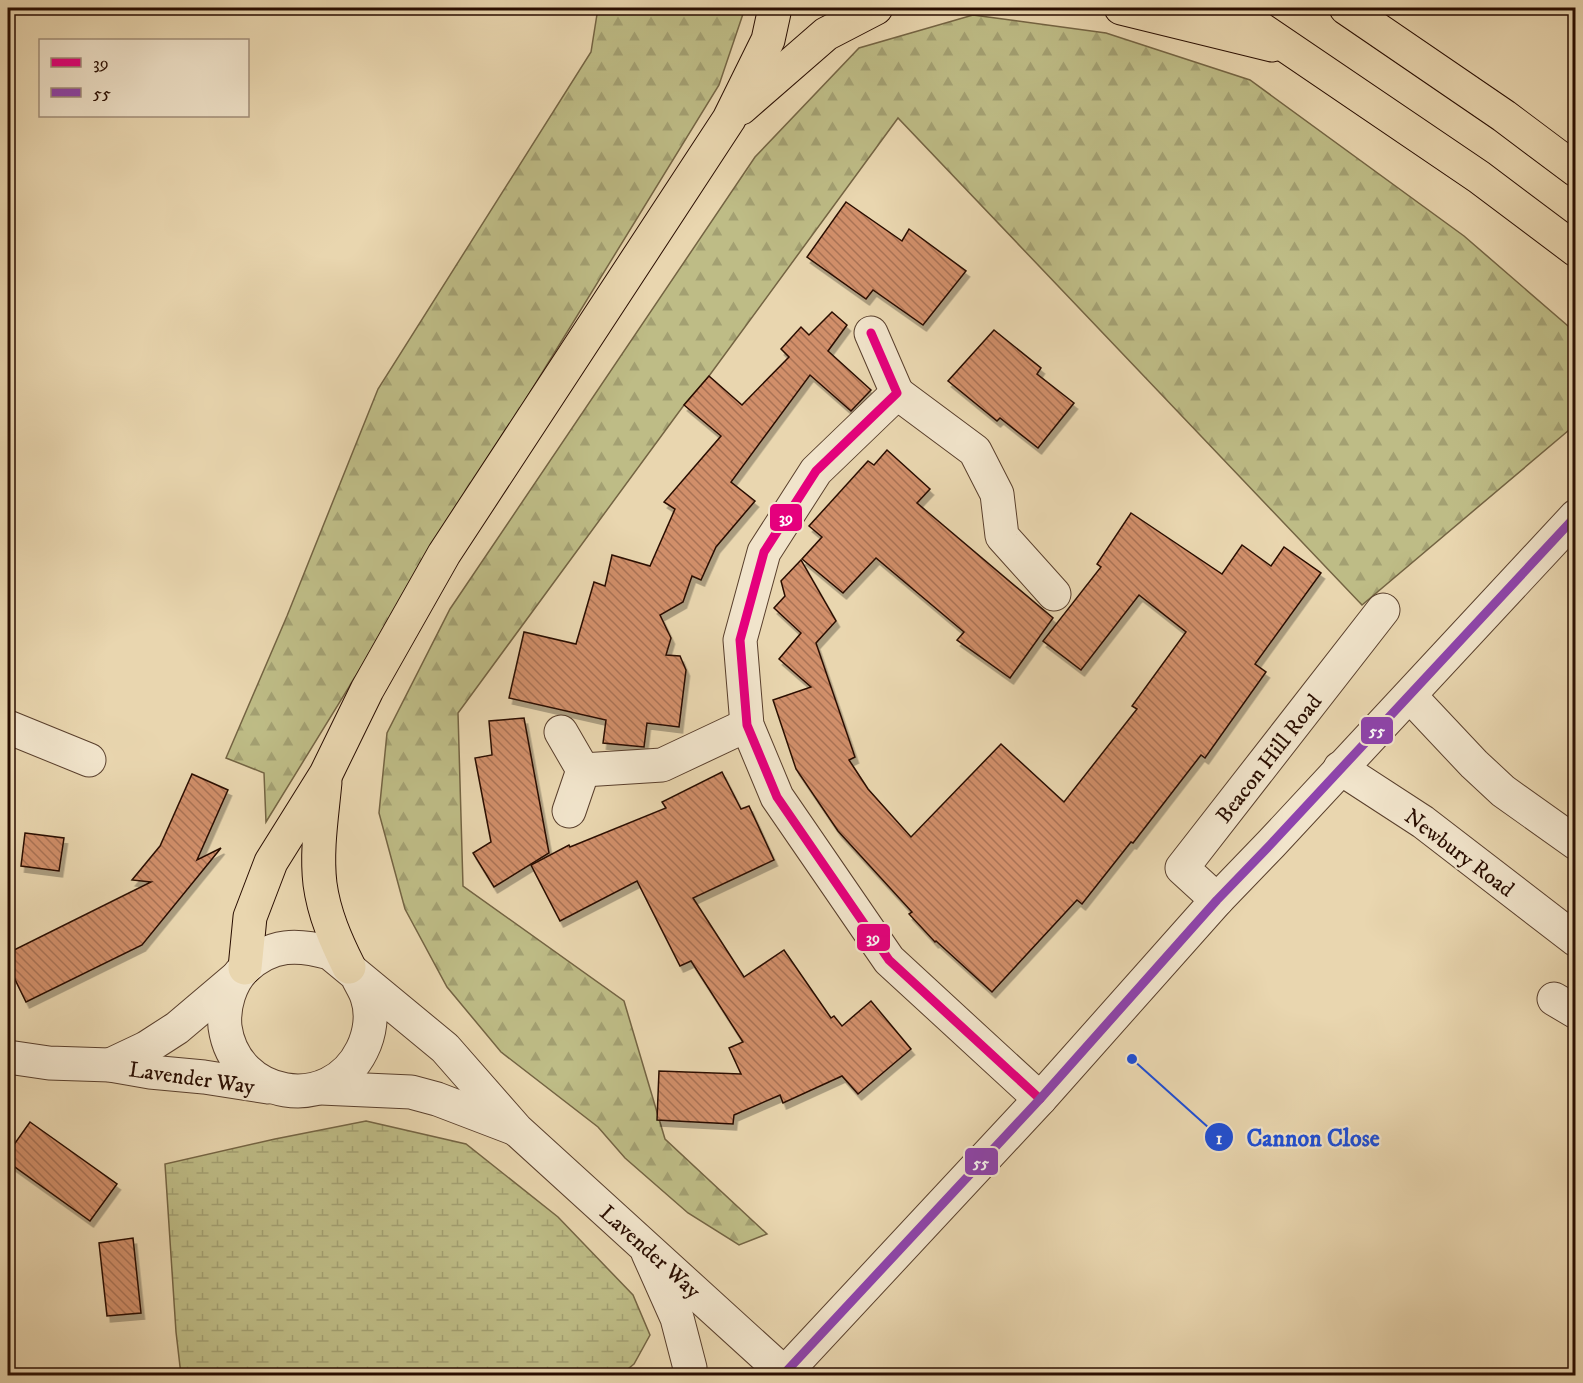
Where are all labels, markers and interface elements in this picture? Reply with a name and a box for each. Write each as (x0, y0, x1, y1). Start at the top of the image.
legend (39, 39, 249, 117)
text: 39 (93, 53, 109, 75)
text: 55 (93, 83, 111, 105)
line badge: 39 (769, 503, 803, 532)
text: 39 (779, 508, 793, 528)
street label: Beacon Hill Road (1210, 689, 1328, 829)
line badge: 55 (1360, 716, 1394, 745)
text: 55 (1368, 721, 1385, 741)
street label: Newbury Road (1399, 803, 1519, 903)
line badge: 39 (856, 923, 891, 952)
text: 39 (866, 928, 880, 948)
street label: Lavender Way (127, 1056, 257, 1101)
callout: Cannon Close (1204, 1116, 1392, 1158)
text: Cannon Close (1246, 1124, 1380, 1154)
text: 1 (1216, 1128, 1223, 1150)
line badge: 55 (964, 1147, 999, 1176)
text: 55 (972, 1153, 989, 1173)
street label: Lavender Way (594, 1200, 707, 1305)

